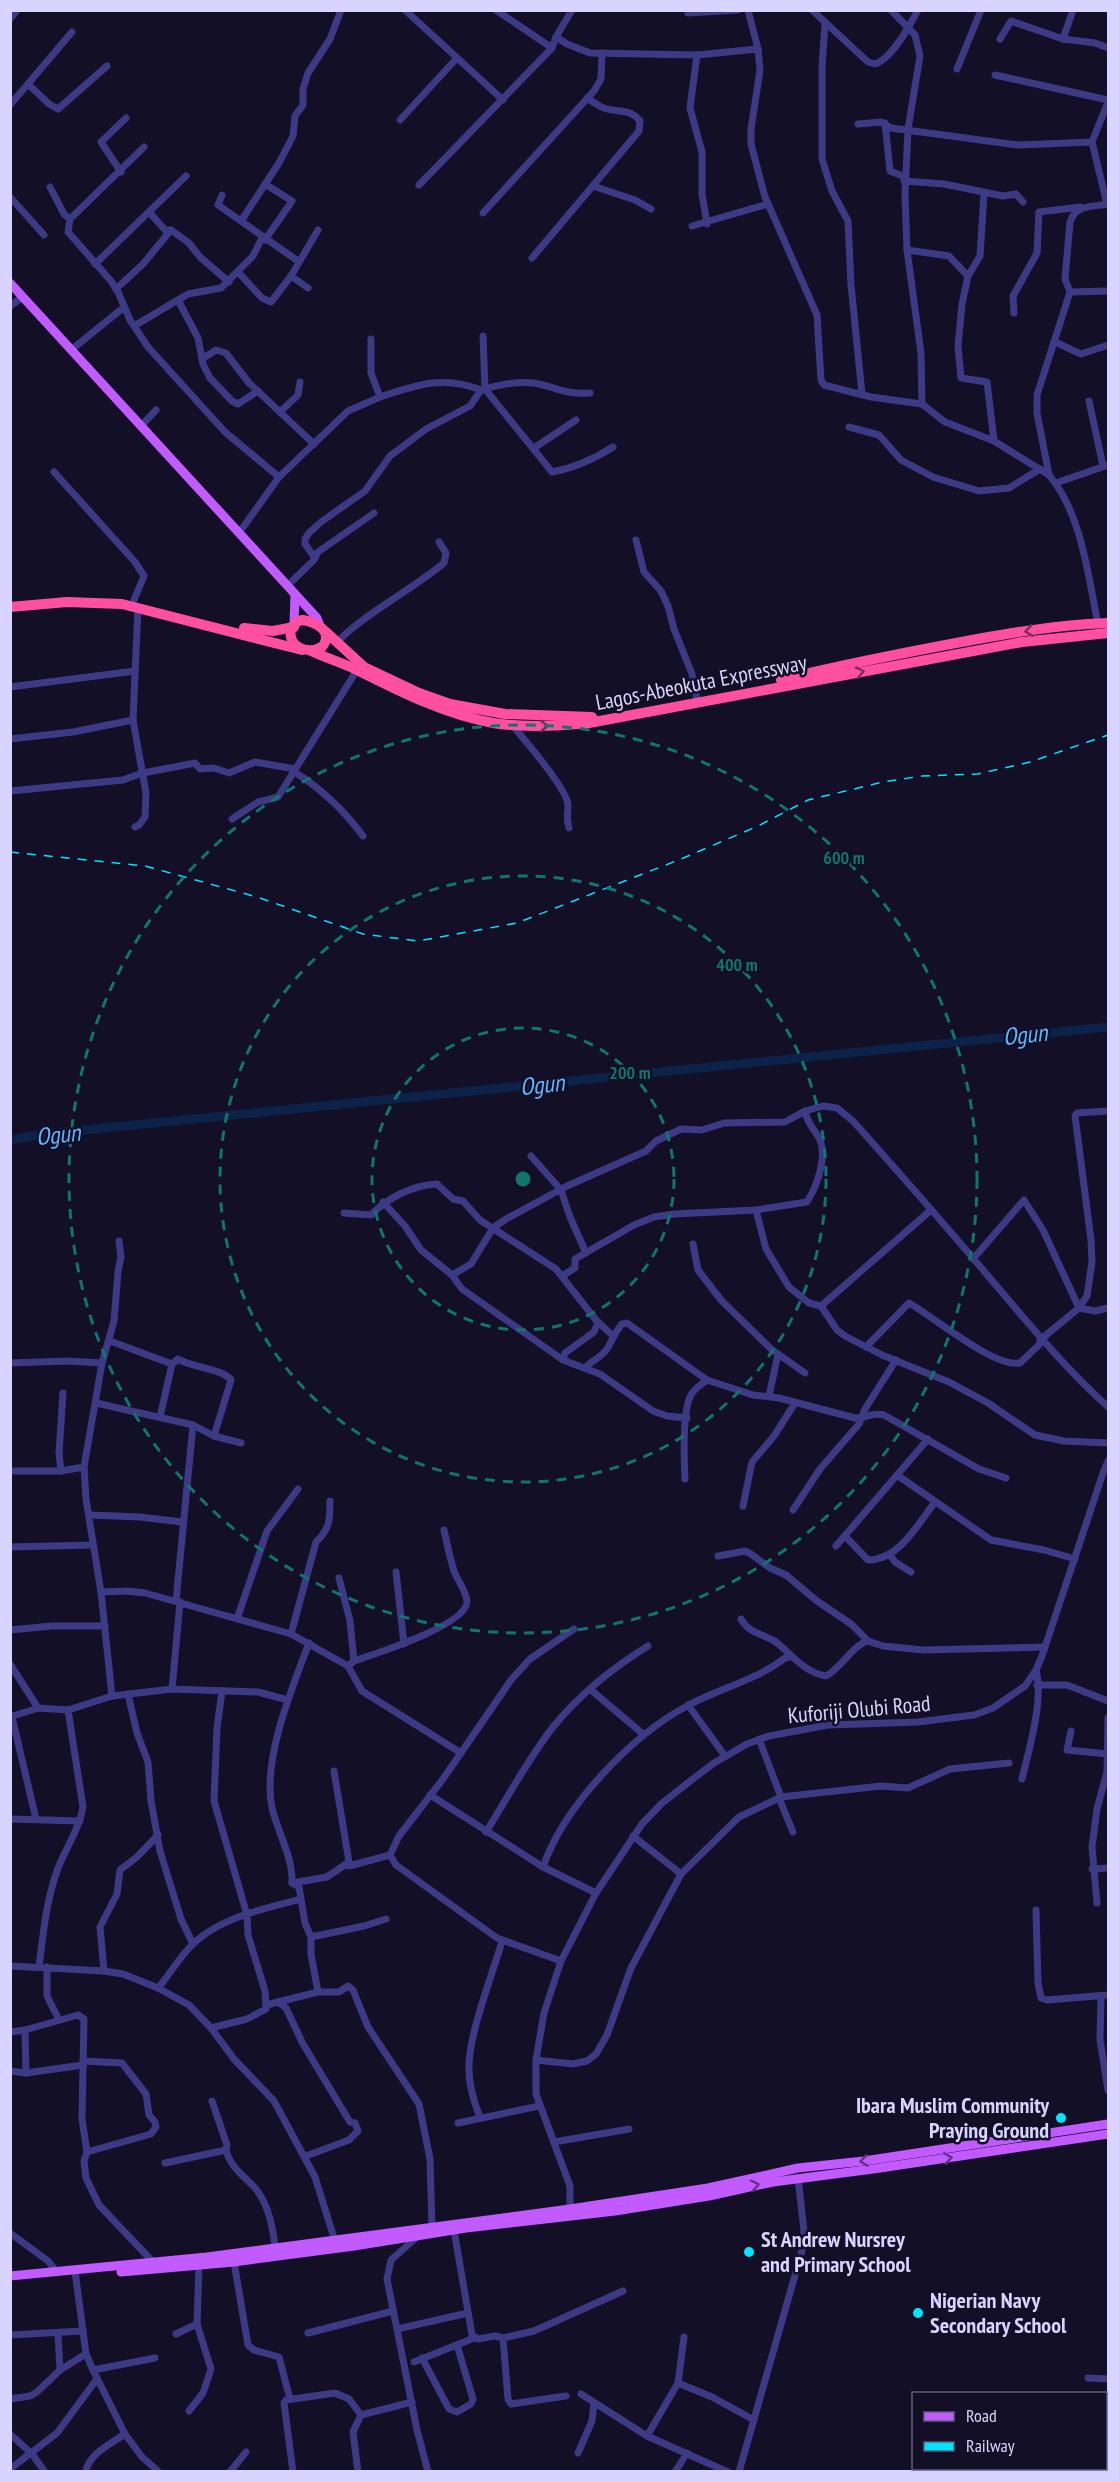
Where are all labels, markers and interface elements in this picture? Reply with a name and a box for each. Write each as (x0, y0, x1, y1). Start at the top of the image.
one-way arrow (1025, 624, 1034, 636)
street label: Lagos-Abeokuta Expressway (593, 648, 810, 716)
one-way arrow (855, 666, 865, 679)
one-way arrow (539, 720, 548, 732)
text: 600 m (823, 846, 865, 869)
text: 400 m (716, 953, 758, 976)
water label: Ogun (1001, 1017, 1050, 1052)
text: 200 m (609, 1061, 651, 1084)
water label: Ogun (518, 1067, 567, 1102)
water label: Ogun (34, 1117, 83, 1152)
centre of rings (513, 1169, 533, 1189)
street label: Kuforiji Olubi Road (786, 1689, 932, 1729)
place label: Ibara Muslim Community Praying Ground (856, 2091, 1050, 2144)
marker: Ibara Muslim Community Praying Ground (1054, 2111, 1068, 2125)
one-way arrow (944, 2153, 953, 2165)
one-way arrow (859, 2154, 868, 2166)
one-way arrow (750, 2179, 760, 2192)
place label: St Andrew Nursrey and Primary School (761, 2225, 911, 2278)
marker: St Andrew Nursrey and Primary School (742, 2245, 756, 2259)
place label: Nigerian Navy Secondary School (930, 2286, 1067, 2339)
marker: Nigerian Navy Secondary School (911, 2306, 925, 2320)
legend (912, 2392, 1107, 2470)
text: Road (966, 2404, 997, 2427)
text: Railway (966, 2434, 1015, 2457)

